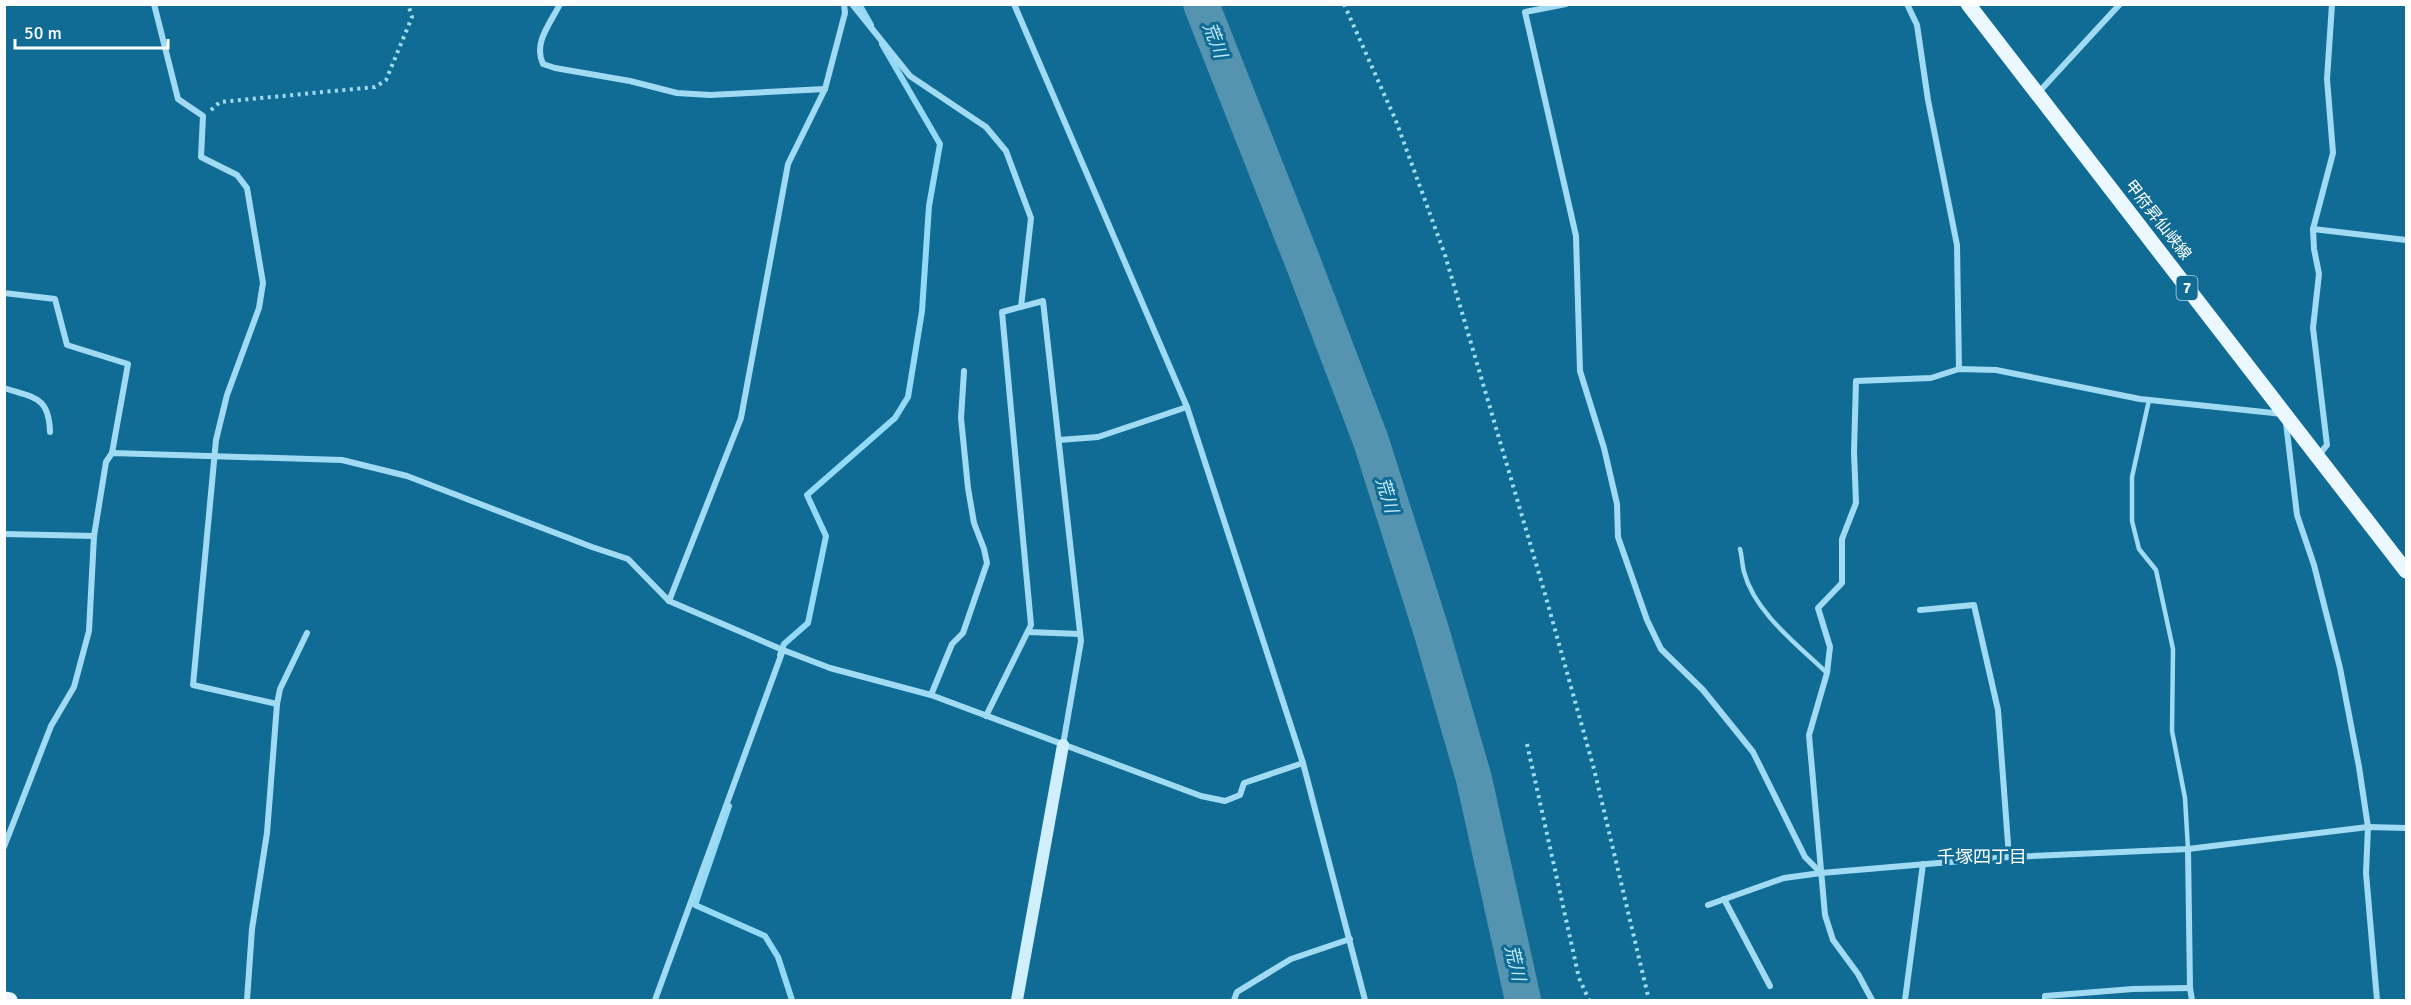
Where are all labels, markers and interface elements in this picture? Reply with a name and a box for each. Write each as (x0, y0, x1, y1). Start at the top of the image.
scale bar (15, 12, 168, 50)
water label: 荒川 (1198, 19, 1232, 63)
text: 50 m (24, 22, 62, 44)
street label: 甲府昇仙峡線 (2121, 176, 2195, 264)
road number: 7 (2176, 276, 2198, 300)
water label: 荒川 (1371, 475, 1403, 517)
district label: 千塚四丁目 (1937, 846, 2027, 868)
water label: 荒川 (1500, 943, 1530, 985)

